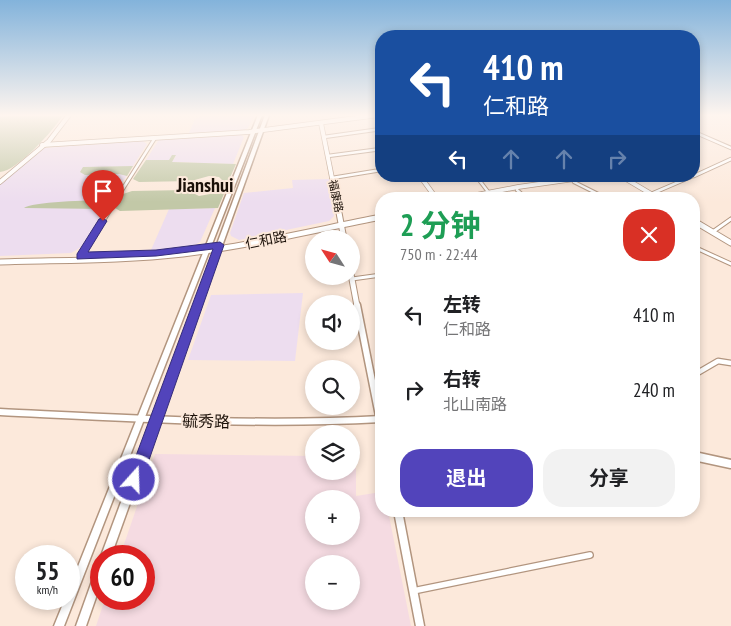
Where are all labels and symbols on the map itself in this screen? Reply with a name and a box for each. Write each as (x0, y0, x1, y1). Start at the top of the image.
pin (82, 170, 124, 221)
district label: Jianshui (176, 172, 233, 198)
street label: 福康路 (326, 178, 346, 214)
street label: 仁和路 (244, 227, 288, 253)
north arrow (305, 230, 360, 285)
street label: 毓秀路 (182, 411, 230, 431)
position arrow (107, 453, 159, 505)
speed limit sign: 60 (90, 545, 155, 610)

